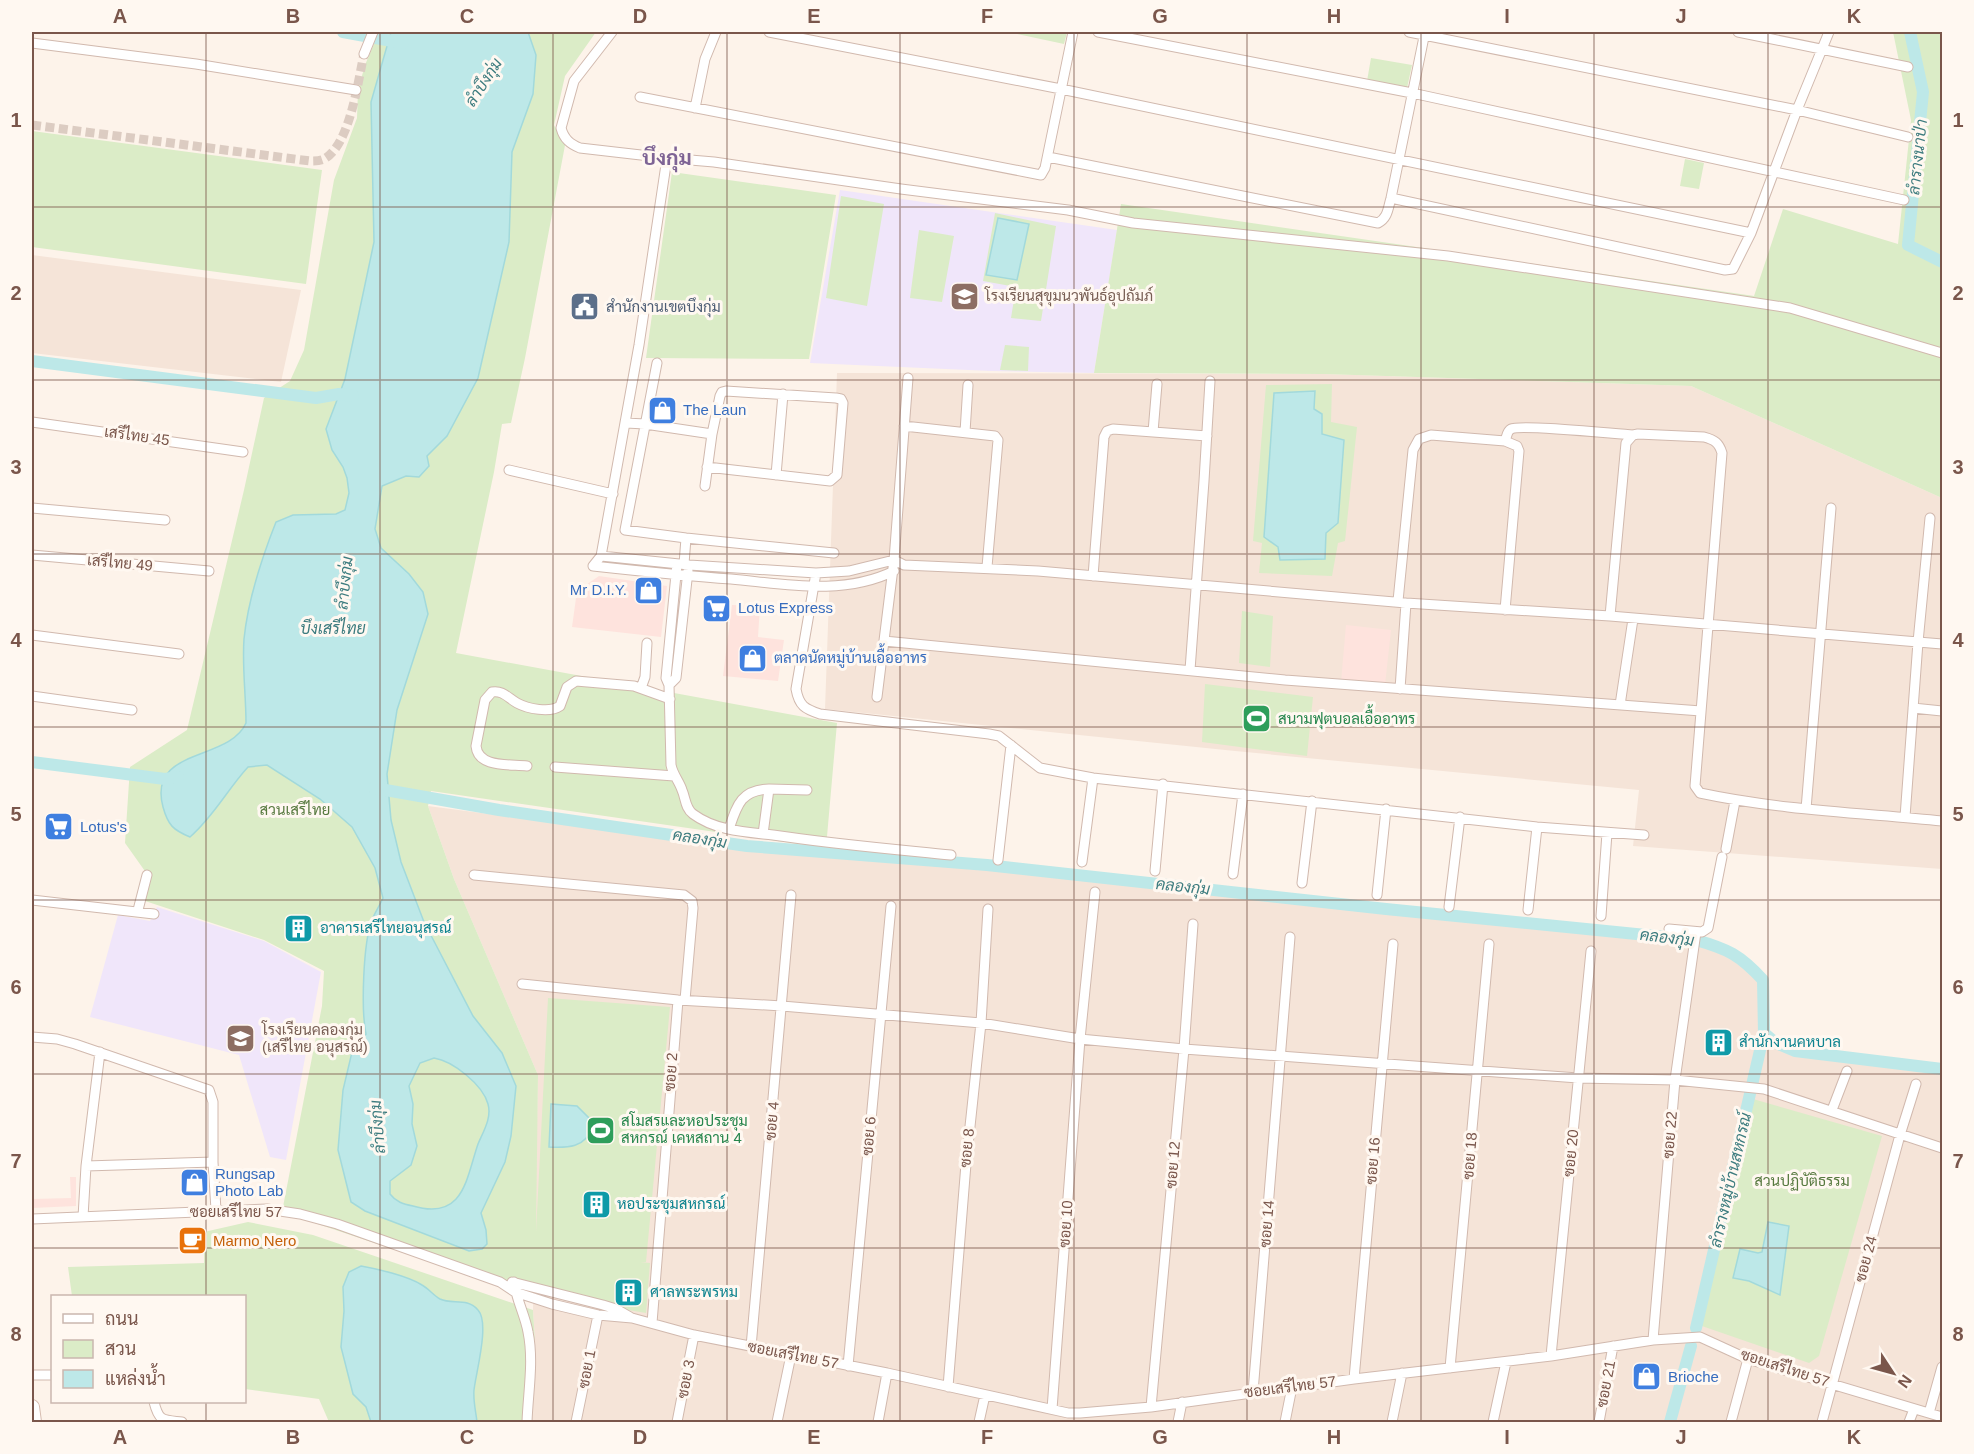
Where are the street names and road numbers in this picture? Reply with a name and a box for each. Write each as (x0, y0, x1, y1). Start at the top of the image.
street label: เสรีไทย 45 (103, 422, 171, 448)
street label: เสรีไทย 49 (87, 550, 154, 574)
street label: ซอย 2 (661, 1052, 680, 1092)
street label: ซอย 4 (761, 1101, 782, 1141)
street label: ซอย 22 (1659, 1111, 1680, 1159)
street label: ซอย 6 (858, 1116, 879, 1156)
street label: ซอย 8 (956, 1128, 977, 1168)
street label: ซอย 20 (1560, 1128, 1581, 1177)
street label: ซอย 18 (1459, 1132, 1480, 1180)
street label: ซอย 16 (1362, 1137, 1383, 1185)
street label: ซอย 12 (1162, 1141, 1183, 1189)
street label: ซอย 10 (1055, 1200, 1076, 1248)
street label: ซอย 14 (1256, 1200, 1277, 1248)
street label: ซอยเสรีไทย 57 (190, 1202, 282, 1220)
street label: ซอย 24 (1851, 1234, 1880, 1284)
street label: ซอยเสรีไทย 57 (746, 1336, 840, 1372)
street label: ซอยเสรีไทย 57 (1739, 1344, 1832, 1390)
street label: ซอย 1 (574, 1348, 599, 1390)
street label: ซอย 3 (673, 1358, 698, 1400)
street label: ซอย 21 (1593, 1359, 1618, 1409)
street label: ซอยเสรีไทย 57 (1243, 1371, 1337, 1401)

